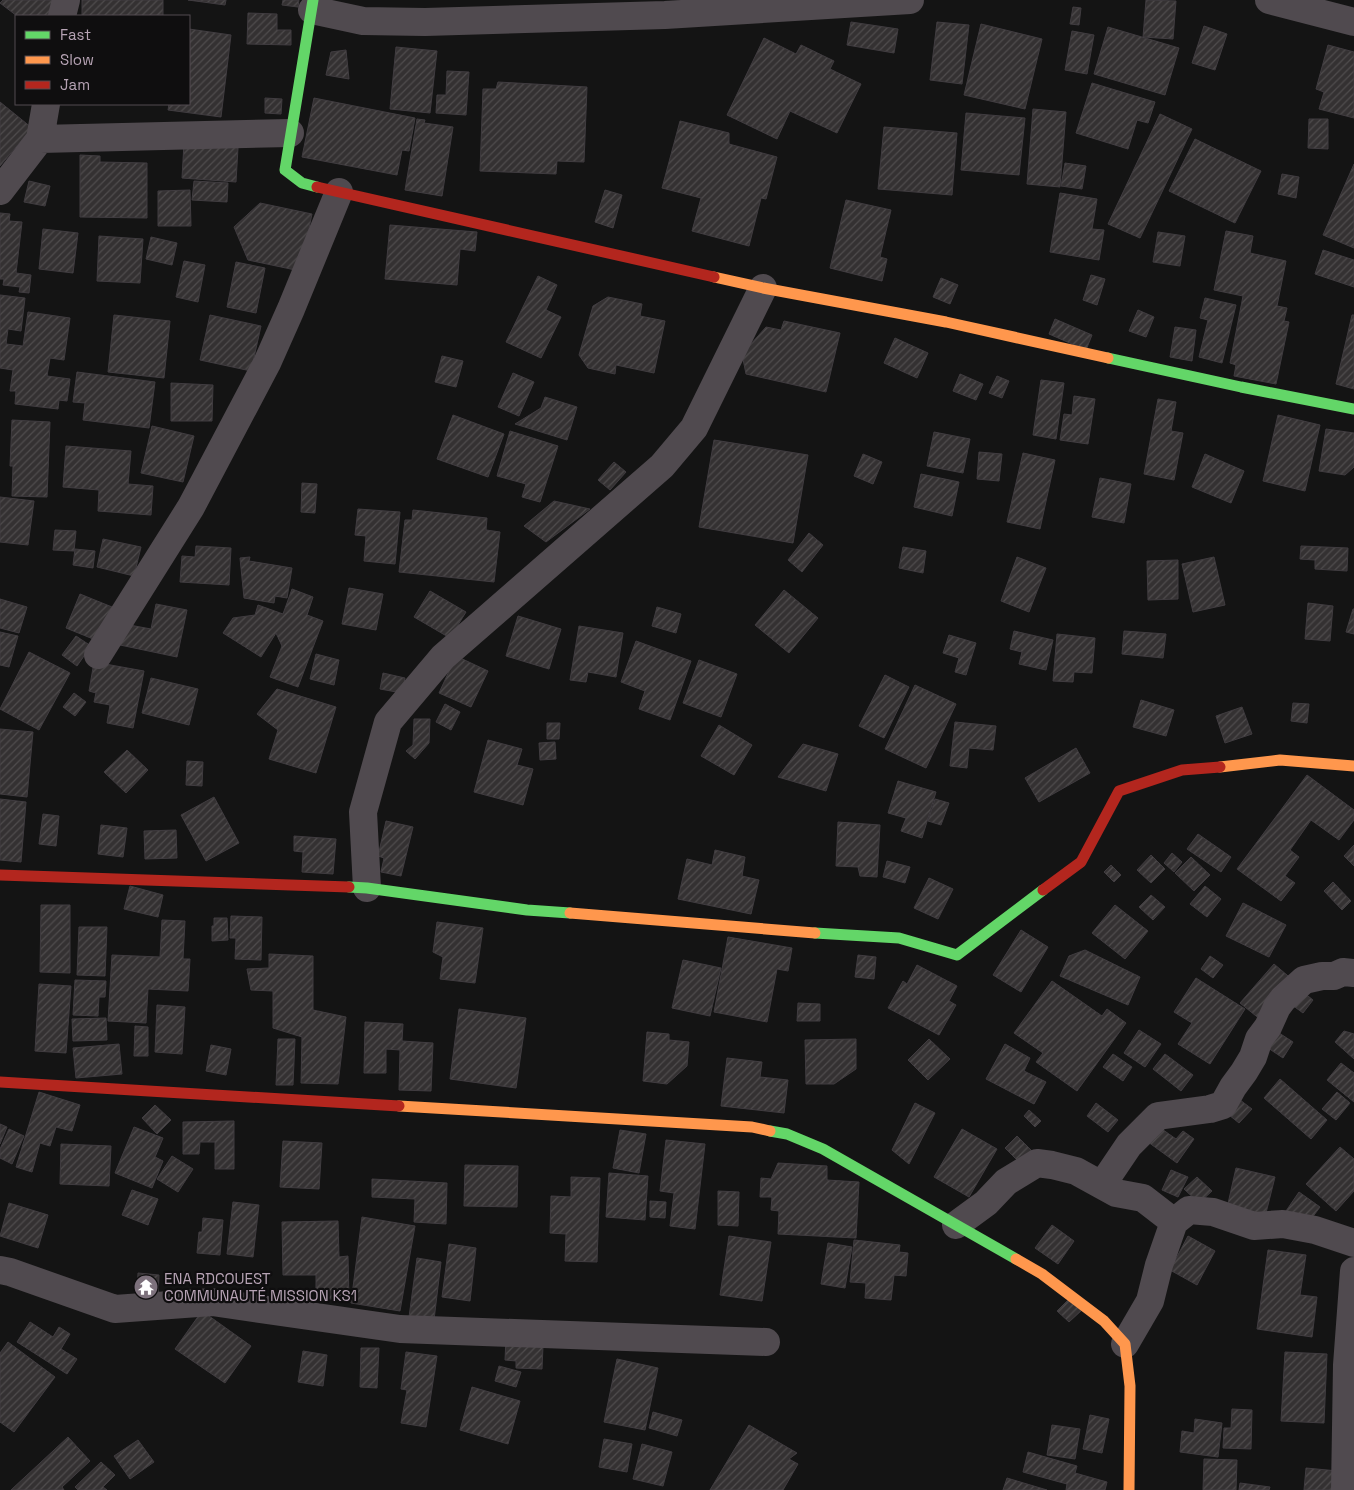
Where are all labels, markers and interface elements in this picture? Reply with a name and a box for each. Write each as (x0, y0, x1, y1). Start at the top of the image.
legend (15, 15, 190, 105)
text: Fast (60, 25, 91, 44)
text: Slow (60, 50, 94, 69)
text: Jam (60, 75, 90, 94)
place label: ENA RDCOUEST COMMUNAUTÉ MISSION KS1 (164, 1269, 357, 1305)
temple icon: ENA RDCOUEST COMMUNAUTÉ MISSION KS1 (133, 1274, 159, 1300)

